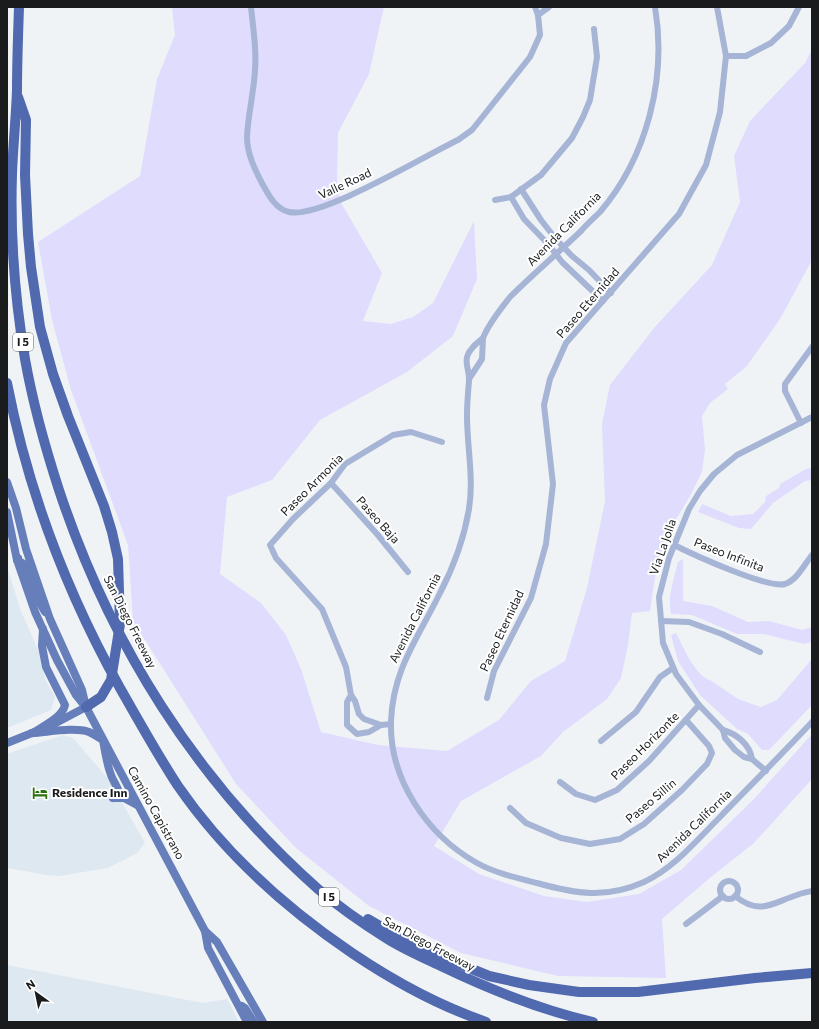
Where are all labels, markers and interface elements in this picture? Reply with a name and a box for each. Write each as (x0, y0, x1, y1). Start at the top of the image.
street label: Valle Road (316, 165, 373, 201)
street label: Avenida California (523, 188, 603, 268)
street label: Paseo Eternidad (553, 264, 621, 340)
road number: I 5 (13, 333, 33, 351)
street label: Paseo Armonia (277, 450, 345, 518)
street label: Paseo Baja (354, 493, 403, 546)
street label: Via La Jolla (646, 517, 679, 577)
street label: Paseo Infinita (692, 534, 767, 574)
street label: Avenida California (385, 570, 443, 665)
street label: San Diego Freeway (101, 573, 160, 670)
street label: Paseo Eternidad (476, 588, 526, 673)
street label: Paseo Horizonte (607, 708, 681, 782)
street label: Camino Capistrano (125, 763, 188, 862)
street label: Paseo Sillin (622, 775, 678, 825)
hotel icon: Residence Inn (31, 784, 49, 802)
place label: Residence Inn (52, 785, 128, 799)
street label: Avenida California (653, 786, 734, 865)
road number: I 5 (319, 888, 339, 906)
street label: San Diego Freeway (381, 913, 478, 973)
north arrow (16, 973, 56, 1013)
text: N (23, 976, 37, 992)

